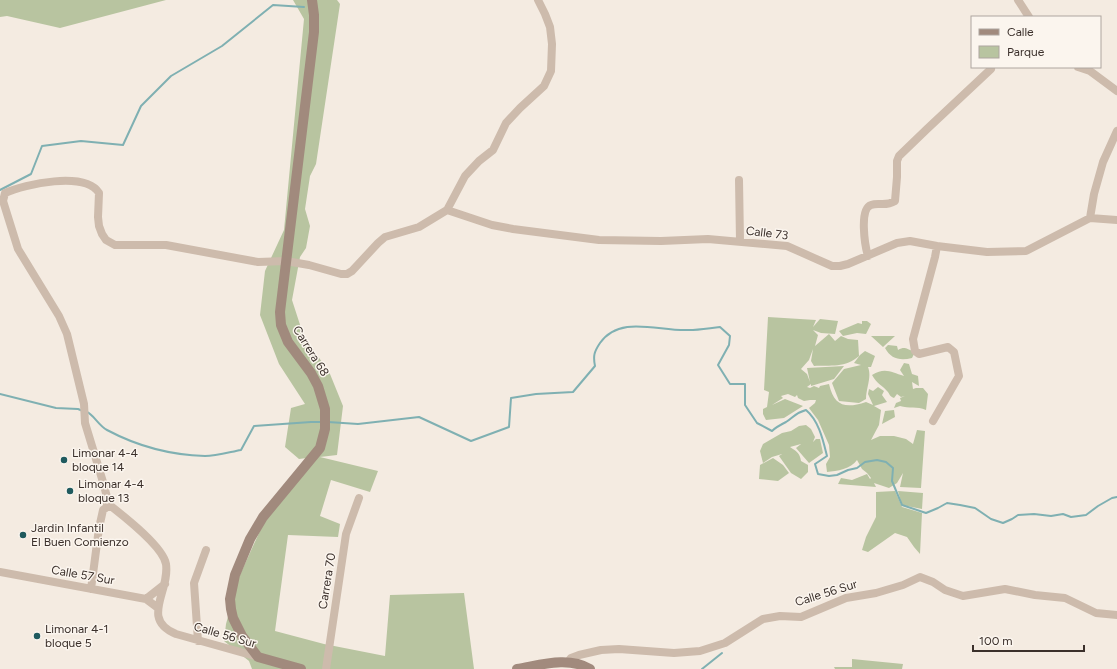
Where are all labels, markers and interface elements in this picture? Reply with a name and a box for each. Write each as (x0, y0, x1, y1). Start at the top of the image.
legend (971, 16, 1101, 68)
text: Calle (1007, 25, 1034, 39)
text: Parque (1007, 45, 1045, 59)
street label: Calle 73 (745, 223, 789, 243)
street label: Carrera 68 (290, 323, 332, 379)
place label: Limonar 4-4 bloque 14 (72, 446, 138, 474)
marker: Limonar 4-4 bloque 14 (59, 455, 69, 465)
place label: Limonar 4-4 bloque 13 (78, 477, 144, 505)
marker: Limonar 4-4 bloque 13 (65, 486, 75, 496)
place label: Jardin Infantil El Buen Comienzo (31, 521, 129, 549)
marker: Jardin Infantil El Buen Comienzo (18, 530, 28, 540)
street label: Carrera 70 (316, 552, 338, 610)
street label: Calle 57 Sur (50, 563, 116, 587)
street label: Calle 56 Sur (793, 577, 859, 609)
street label: Calle 56 Sur (192, 619, 258, 651)
place label: Limonar 4-1 bloque 5 (45, 622, 108, 650)
scale bar (973, 627, 1084, 653)
marker: Limonar 4-1 bloque 5 (32, 631, 42, 641)
text: 100 m (979, 634, 1013, 648)

